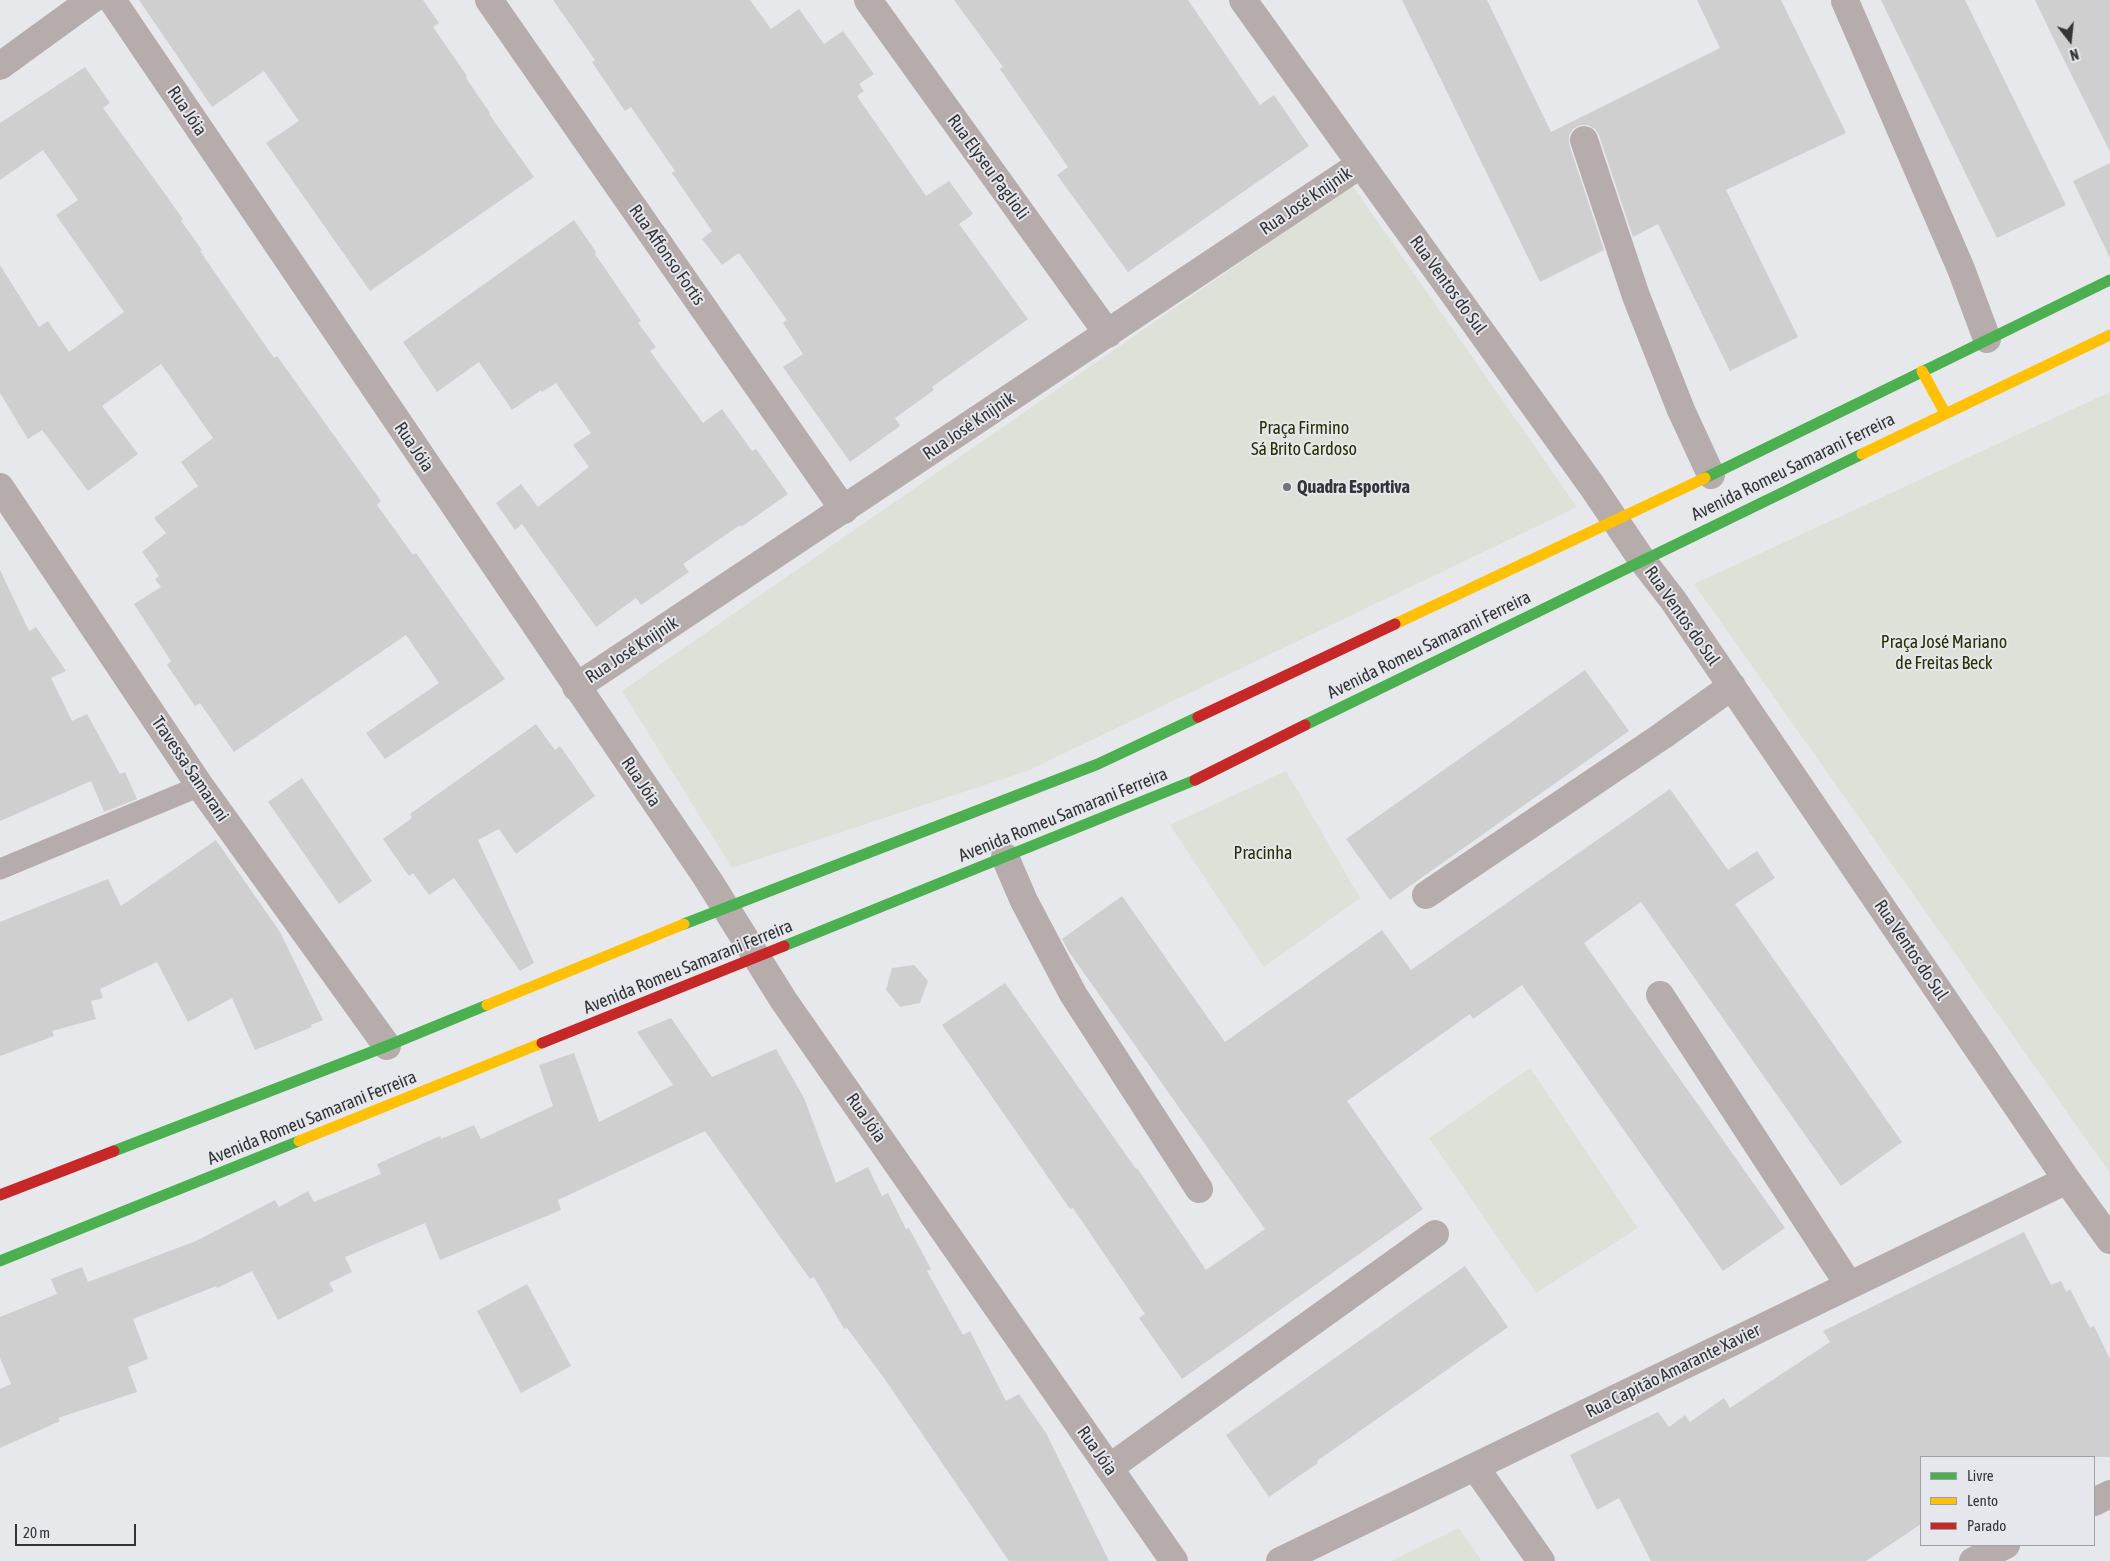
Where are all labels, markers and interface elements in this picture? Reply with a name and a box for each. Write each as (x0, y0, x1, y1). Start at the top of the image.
north arrow (2045, 15, 2095, 65)
text: N (2068, 46, 2080, 63)
street label: Rua Jóia (163, 82, 211, 140)
street label: Rua Elyseu Paglioli (943, 110, 1033, 224)
street label: Rua José Knijnik (1256, 162, 1356, 240)
street label: Rua Affonso Fortis (624, 201, 710, 309)
street label: Rua Ventos do Sul (1405, 232, 1491, 338)
street label: Rua José Knijnik (919, 387, 1019, 465)
street label: Avenida Romeu Samarani Ferreira (1688, 408, 1898, 526)
park label: Praça Firmino Sá Brito Cardoso (1251, 417, 1357, 459)
street label: Rua Jóia (390, 418, 438, 476)
place label: Quadra Esportiva (1297, 476, 1410, 498)
marker: Quadra Esportiva (1281, 481, 1293, 493)
street label: Rua Ventos do Sul (1640, 562, 1724, 670)
street label: Avenida Romeu Samarani Ferreira (1324, 586, 1534, 704)
street label: Rua José Knijnik (582, 612, 682, 688)
park label: Praça José Mariano de Freitas Beck (1881, 631, 2007, 674)
street label: Travessa Samarani (147, 712, 233, 826)
street label: Rua Jóia (617, 753, 665, 811)
street label: Avenida Romeu Samarani Ferreira (955, 763, 1171, 867)
park label: Pracinha (1234, 842, 1292, 864)
street label: Rua Ventos do Sul (1869, 896, 1953, 1004)
street label: Avenida Romeu Samarani Ferreira (580, 915, 796, 1019)
street label: Avenida Romeu Samarani Ferreira (204, 1066, 420, 1170)
street label: Rua Jóia (841, 1089, 891, 1147)
street label: Rua Capitão Amarante Xavier (1582, 1319, 1764, 1423)
street label: Rua Jóia (1072, 1422, 1122, 1480)
legend (1920, 1456, 2095, 1546)
text: Livre (1967, 1467, 1994, 1484)
text: Lento (1967, 1492, 1998, 1509)
scale bar (18, 1514, 139, 1546)
text: Parado (1967, 1517, 2006, 1534)
text: 20 m (23, 1524, 50, 1541)

